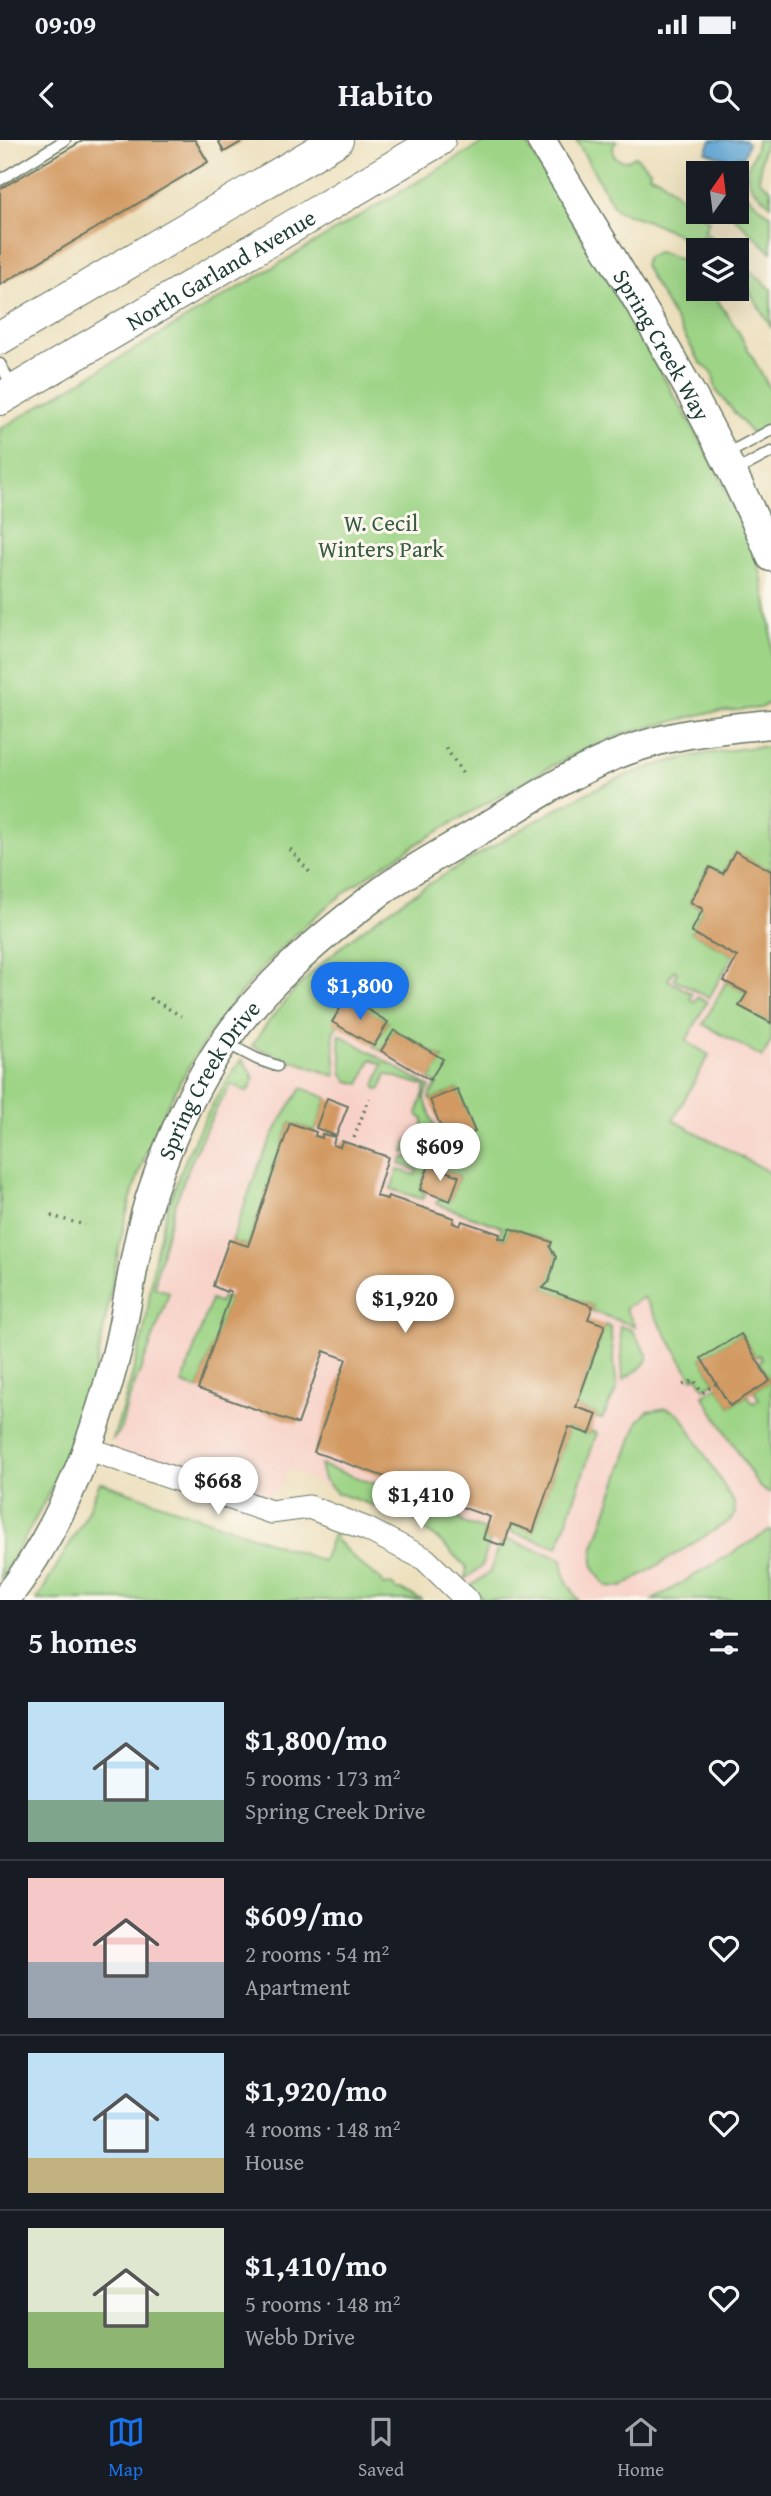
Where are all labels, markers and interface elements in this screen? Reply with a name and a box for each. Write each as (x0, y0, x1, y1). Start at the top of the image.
text: 09:09 (35, 5, 96, 44)
text: Habito (338, 71, 433, 118)
icon: back (28, 76, 66, 114)
icon: search (705, 76, 743, 114)
north arrow (686, 161, 749, 224)
map controls (686, 161, 749, 301)
street label: North Garland Avenue (120, 200, 321, 338)
button: layers (686, 238, 749, 301)
street label: Spring Creek Way (606, 262, 720, 427)
park label: W. Cecil Winters Park (318, 506, 444, 565)
pin: $1,800 (303, 962, 417, 1022)
text: $1,800 (327, 968, 393, 1001)
street label: Spring Creek Drive (149, 992, 267, 1165)
pin: $609 (399, 1124, 481, 1183)
text: $609 (416, 1129, 464, 1162)
pin: $1,920 (348, 1276, 462, 1335)
text: $1,920 (372, 1281, 438, 1314)
pin: $668 (177, 1458, 259, 1517)
text: $668 (194, 1463, 242, 1496)
pin: $1,410 (364, 1472, 478, 1531)
text: $1,410 (388, 1477, 454, 1510)
text: 5 homes (28, 1620, 137, 1664)
icon: filters (705, 1623, 743, 1661)
text: $1,800/mo (245, 1717, 387, 1761)
icon: home (84, 1730, 168, 1814)
icon: heart (705, 1753, 743, 1791)
text: 5 rooms · 173 m² (245, 1761, 400, 1794)
text: Spring Creek Drive (245, 1794, 426, 1827)
text: $609/mo (245, 1893, 363, 1937)
icon: home (84, 1906, 168, 1990)
icon: heart (705, 1929, 743, 1967)
text: 2 rooms · 54 m² (245, 1937, 389, 1970)
text: Apartment (245, 1970, 350, 2003)
text: $1,920/mo (245, 2068, 387, 2112)
icon: home (84, 2081, 168, 2165)
icon: heart (705, 2104, 743, 2142)
text: 4 rooms · 148 m² (245, 2112, 400, 2145)
text: House (245, 2145, 304, 2178)
text: $1,410/mo (245, 2243, 387, 2287)
icon: home (84, 2256, 168, 2340)
icon: heart (705, 2279, 743, 2317)
text: 5 rooms · 148 m² (245, 2287, 400, 2320)
text: Webb Drive (245, 2320, 355, 2353)
tab: Map (107, 2413, 145, 2483)
tab: Saved (358, 2413, 404, 2483)
tab: Home (618, 2413, 664, 2483)

